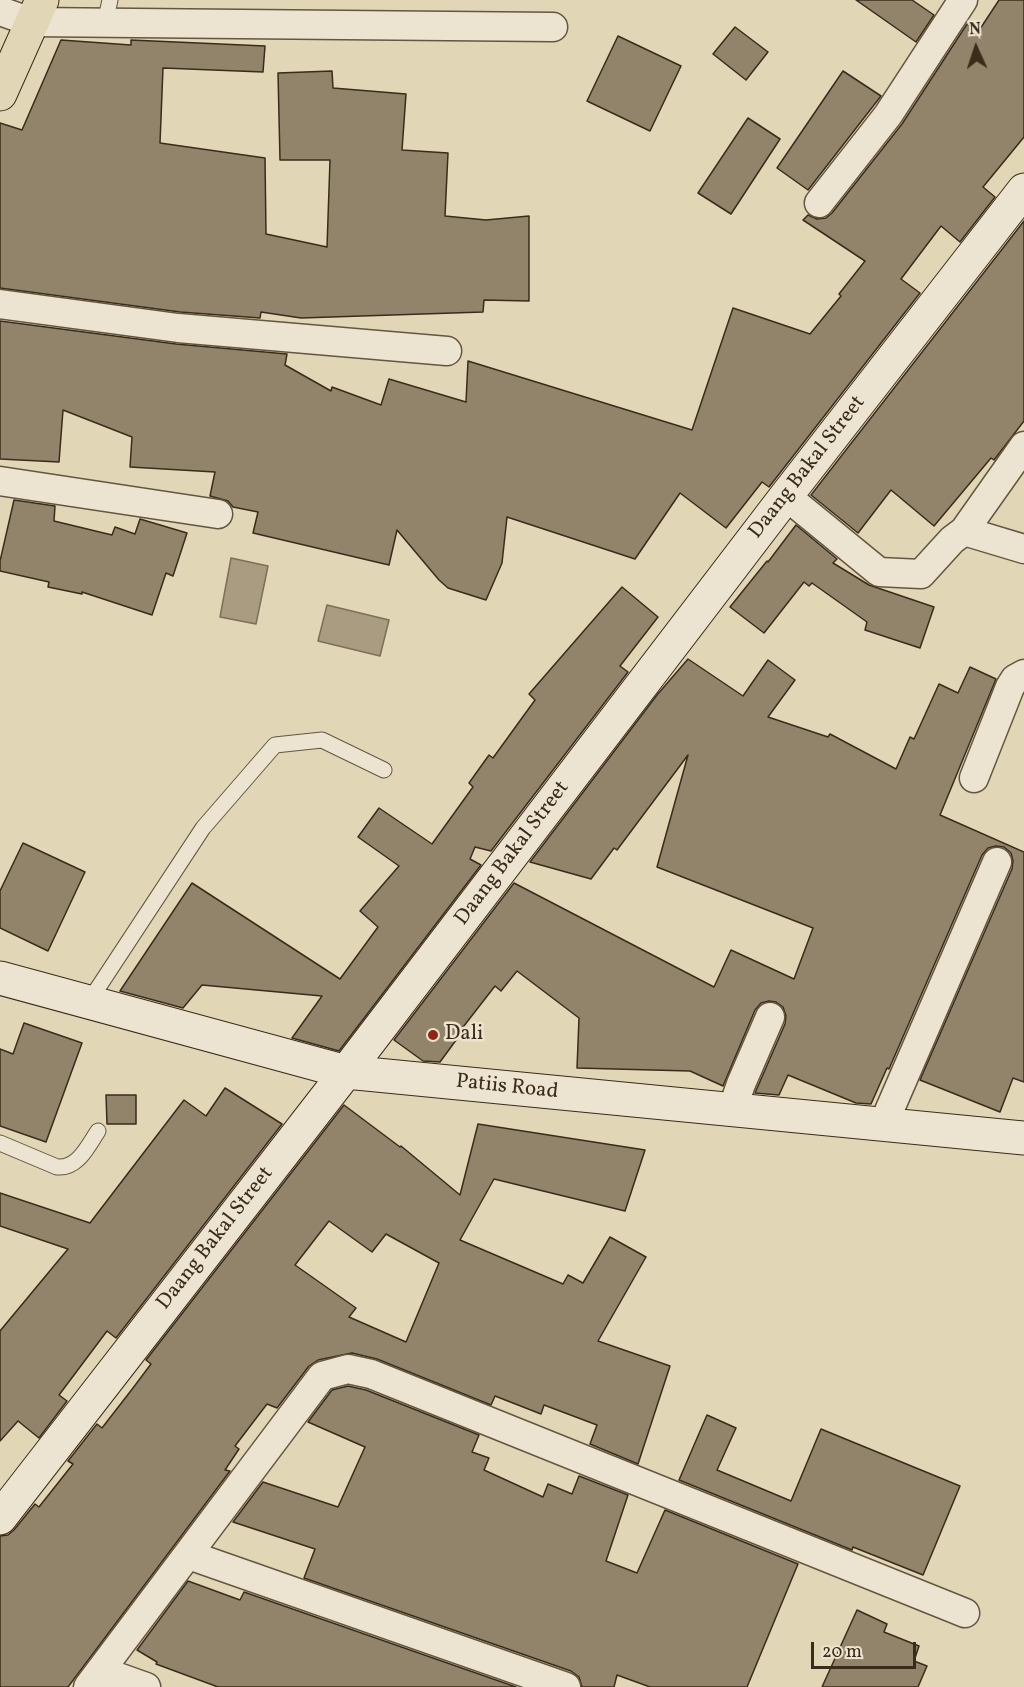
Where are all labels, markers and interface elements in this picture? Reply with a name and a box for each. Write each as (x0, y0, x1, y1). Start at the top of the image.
north arrow (946, 18, 1006, 78)
text: N (969, 19, 981, 41)
street label: Daang Bakal Street (744, 391, 872, 545)
street label: Daang Bakal Street (450, 777, 576, 931)
place label: Dali (445, 1022, 483, 1048)
marker: Dali (426, 1028, 440, 1042)
street label: Patiis Road (454, 1070, 560, 1106)
street label: Daang Bakal Street (152, 1162, 280, 1316)
scale bar (814, 1630, 919, 1668)
text: 20 m (822, 1640, 862, 1665)

